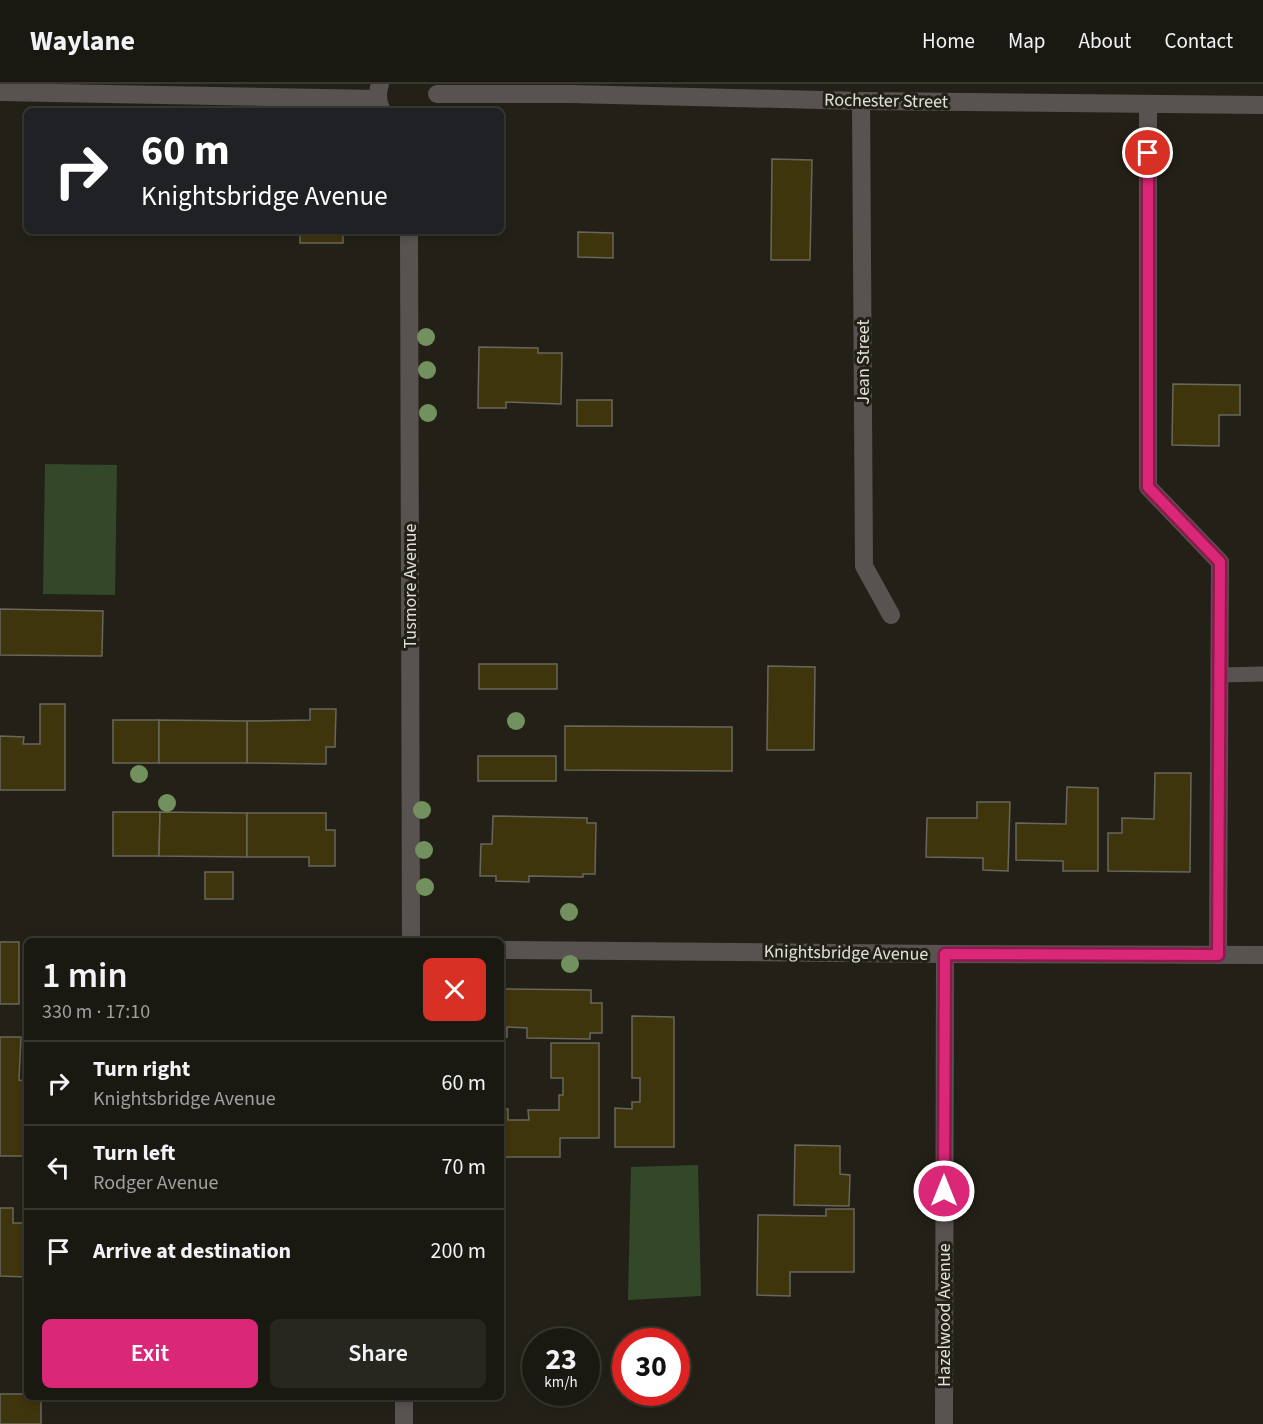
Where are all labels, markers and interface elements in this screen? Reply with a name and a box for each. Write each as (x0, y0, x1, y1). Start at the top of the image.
text: Waylane (30, 21, 135, 61)
text: Home (922, 26, 975, 56)
text: Map (1008, 26, 1046, 56)
text: About (1079, 26, 1131, 56)
text: Contact (1164, 26, 1233, 56)
street label: Rochester Street (824, 87, 948, 115)
text: 60 m (141, 121, 230, 181)
pin (1122, 127, 1173, 178)
icon: right (42, 132, 120, 210)
icon: arrive (1131, 136, 1164, 169)
text: Knightsbridge Avenue (141, 177, 388, 216)
street label: Jean Street (851, 320, 876, 404)
street label: Tusmore Avenue (398, 523, 423, 648)
street label: Knightsbridge Avenue (764, 939, 929, 967)
text: 1 min (42, 950, 128, 1001)
button: close (423, 958, 486, 1021)
text: 330 m · 17:10 (42, 998, 150, 1026)
text: Turn right (93, 1053, 190, 1085)
icon: right (42, 1067, 75, 1100)
text: 60 m (441, 1067, 486, 1099)
text: Knightsbridge Avenue (93, 1085, 276, 1113)
text: Turn left (93, 1137, 175, 1169)
icon: left (42, 1151, 75, 1184)
text: 70 m (441, 1151, 486, 1183)
position arrow (912, 1159, 976, 1223)
text: Rodger Avenue (93, 1169, 218, 1197)
icon: arrive (42, 1235, 75, 1268)
text: Arrive at destination (93, 1235, 291, 1267)
text: 200 m (431, 1235, 486, 1267)
street label: Hazelwood Avenue (932, 1243, 957, 1387)
button: Exit (42, 1319, 258, 1388)
button: Share (270, 1319, 486, 1388)
speed limit sign: 30 (612, 1328, 690, 1406)
text: 23 (545, 1338, 577, 1381)
text: km/h (544, 1372, 578, 1393)

